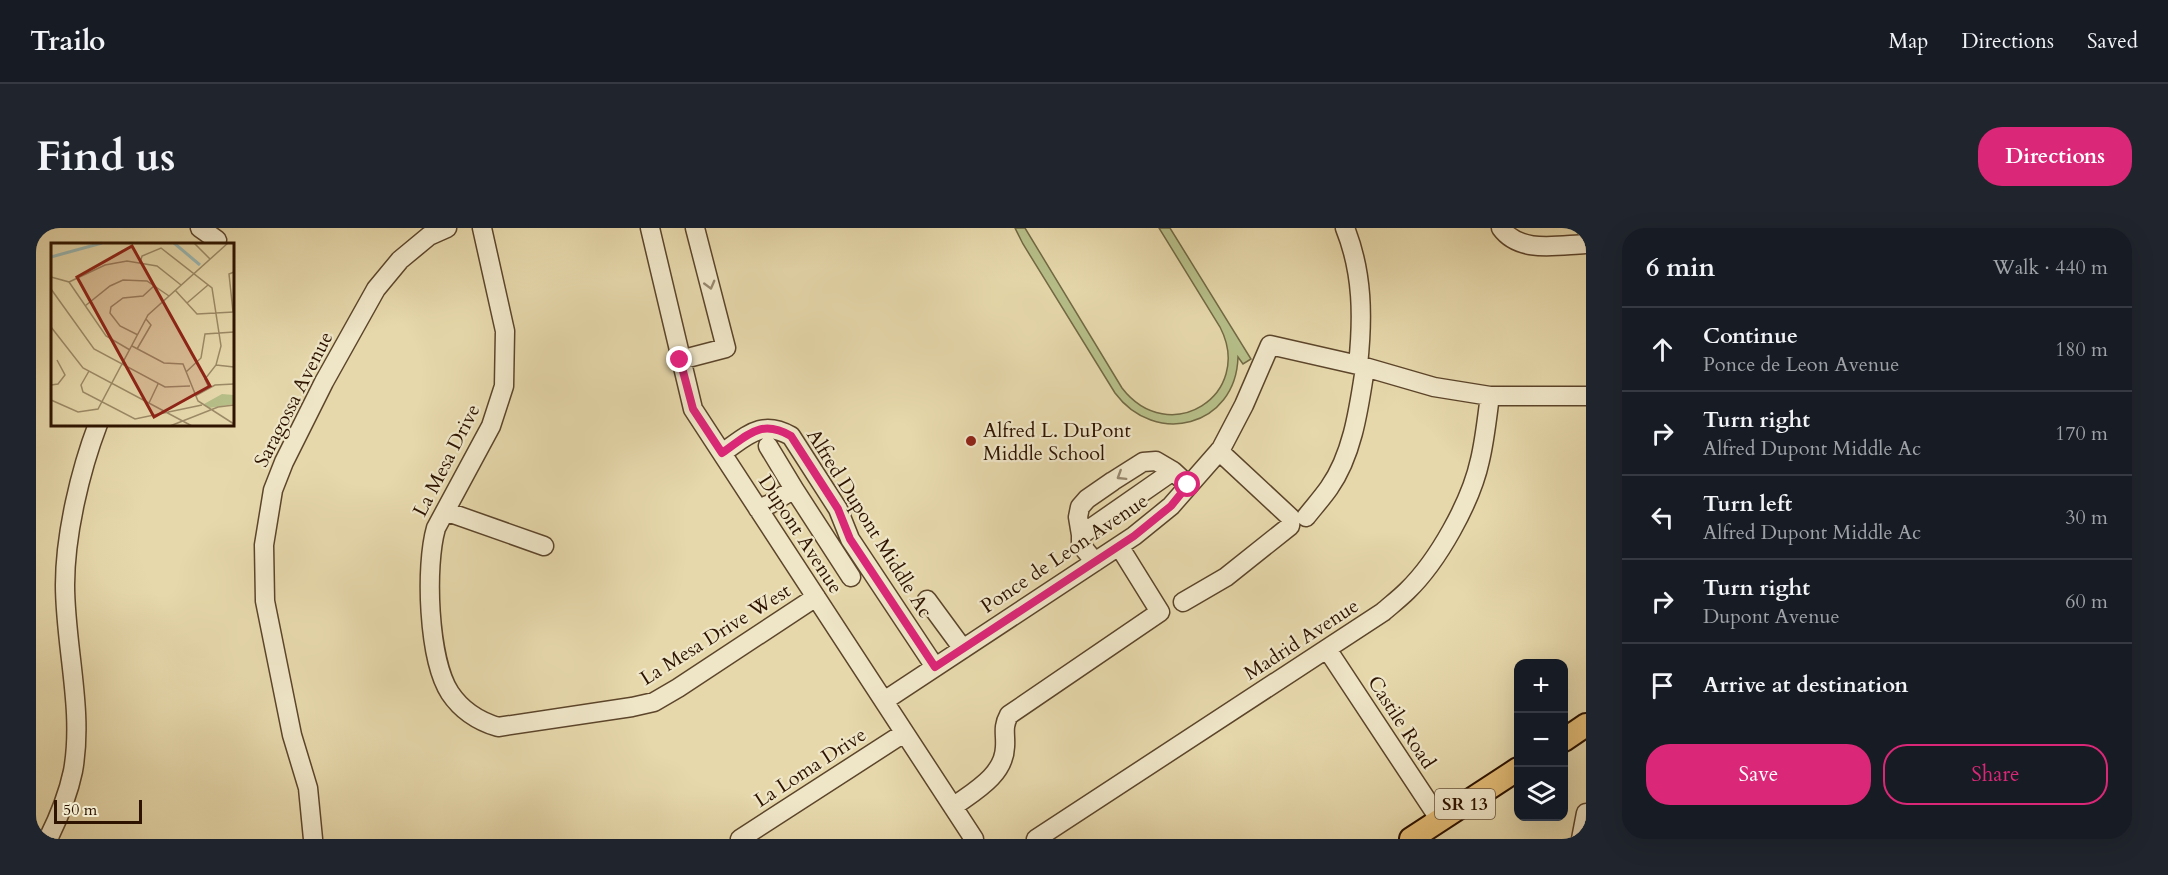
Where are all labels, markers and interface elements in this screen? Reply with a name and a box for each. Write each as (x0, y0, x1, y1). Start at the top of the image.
text: Trailo (30, 22, 105, 60)
text: Map (1888, 27, 1928, 56)
text: Directions (1961, 27, 2054, 56)
text: Saved (2087, 27, 2138, 56)
button: Directions (1978, 127, 2132, 186)
text: Find us (36, 128, 176, 185)
inset map (51, 243, 234, 426)
text: 6 min (1646, 250, 1715, 285)
text: Walk · 440 m (1993, 254, 2108, 281)
one-way arrow (703, 279, 715, 289)
text: Continue (1703, 321, 1798, 351)
street label: Saragossa Avenue (248, 327, 339, 472)
icon: ahead (1646, 333, 1679, 366)
text: 180 m (2055, 336, 2108, 363)
route end (666, 346, 692, 372)
text: Ponce de Leon Avenue (1703, 351, 1899, 378)
street label: La Mesa Drive (406, 399, 486, 521)
text: Turn right (1703, 405, 1810, 435)
place label: Alfred L. DuPont Middle School (983, 417, 1132, 467)
icon: right (1646, 417, 1679, 450)
text: 170 m (2055, 420, 2108, 447)
street label: Alfred Dupont Middle Ac (800, 424, 939, 623)
marker: Alfred L. DuPont Middle School (964, 434, 978, 448)
text: Alfred Dupont Middle Ac (1703, 435, 1921, 462)
one-way arrow (1117, 468, 1127, 480)
street label: Dupont Avenue (752, 470, 849, 599)
route start (1174, 471, 1200, 497)
street label: Ponce de Leon Avenue (975, 487, 1153, 619)
text: Turn left (1703, 489, 1792, 519)
icon: left (1646, 501, 1679, 534)
text: 30 m (2065, 504, 2108, 531)
text: Alfred Dupont Middle Ac (1703, 519, 1921, 546)
text: Turn right (1703, 573, 1810, 603)
street label: La Mesa Drive West (635, 577, 796, 692)
icon: right (1646, 585, 1679, 618)
text: 60 m (2065, 588, 2108, 615)
street label: Madrid Avenue (1239, 592, 1364, 687)
text: Dupont Avenue (1703, 603, 1840, 630)
map controls (1514, 659, 1568, 821)
button: + (1514, 659, 1568, 713)
icon: arrive (1646, 669, 1679, 702)
street label: Castile Road (1361, 670, 1442, 774)
text: Arrive at destination (1703, 670, 1908, 700)
button: − (1514, 713, 1568, 767)
street label: La Loma Drive (749, 721, 871, 814)
button: Save (1646, 744, 1871, 805)
button: Share (1883, 744, 2108, 805)
button: layers (1514, 767, 1568, 821)
road number: SR 13 (1435, 789, 1495, 819)
scale bar (54, 797, 142, 824)
text: 50 m (63, 799, 97, 821)

